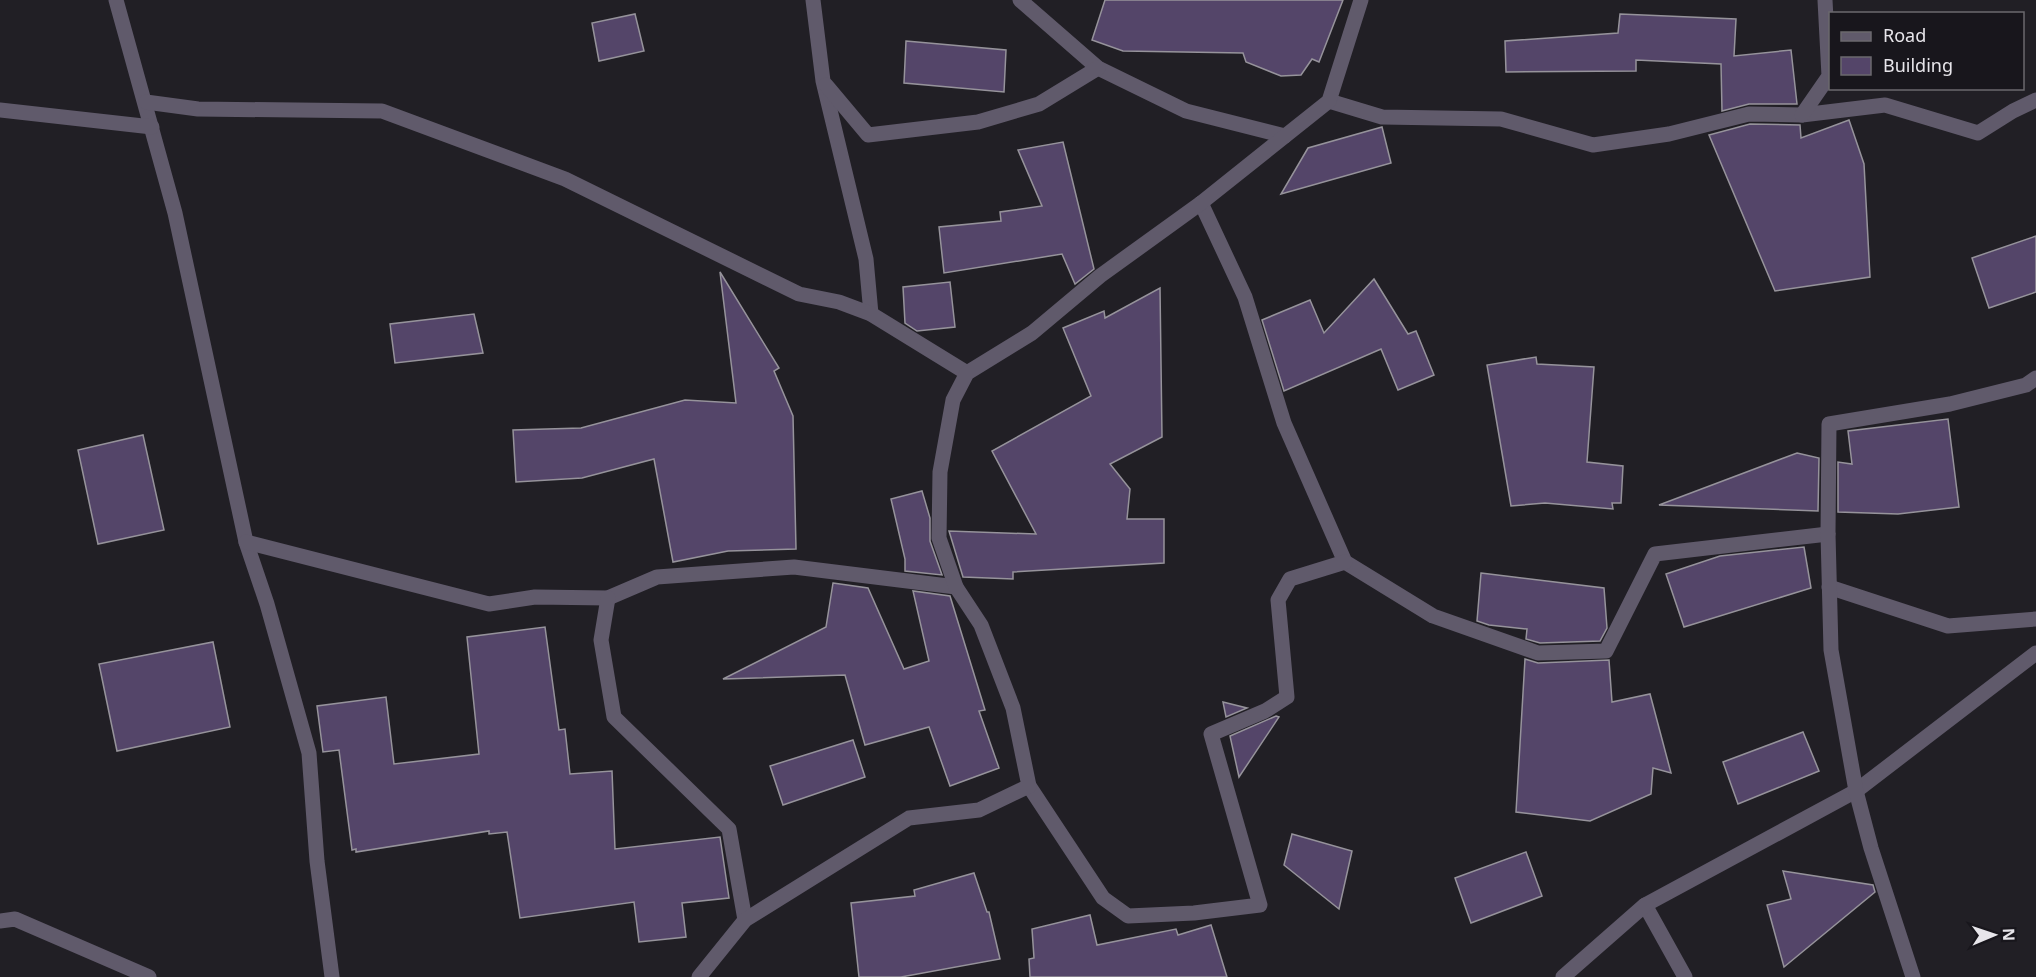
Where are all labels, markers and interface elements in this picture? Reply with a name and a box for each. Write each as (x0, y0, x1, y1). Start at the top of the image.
legend (1829, 12, 2024, 90)
text: Road (1883, 23, 1926, 47)
text: Building (1883, 53, 1953, 77)
north arrow (1964, 905, 2024, 965)
text: N (1998, 928, 2020, 941)

